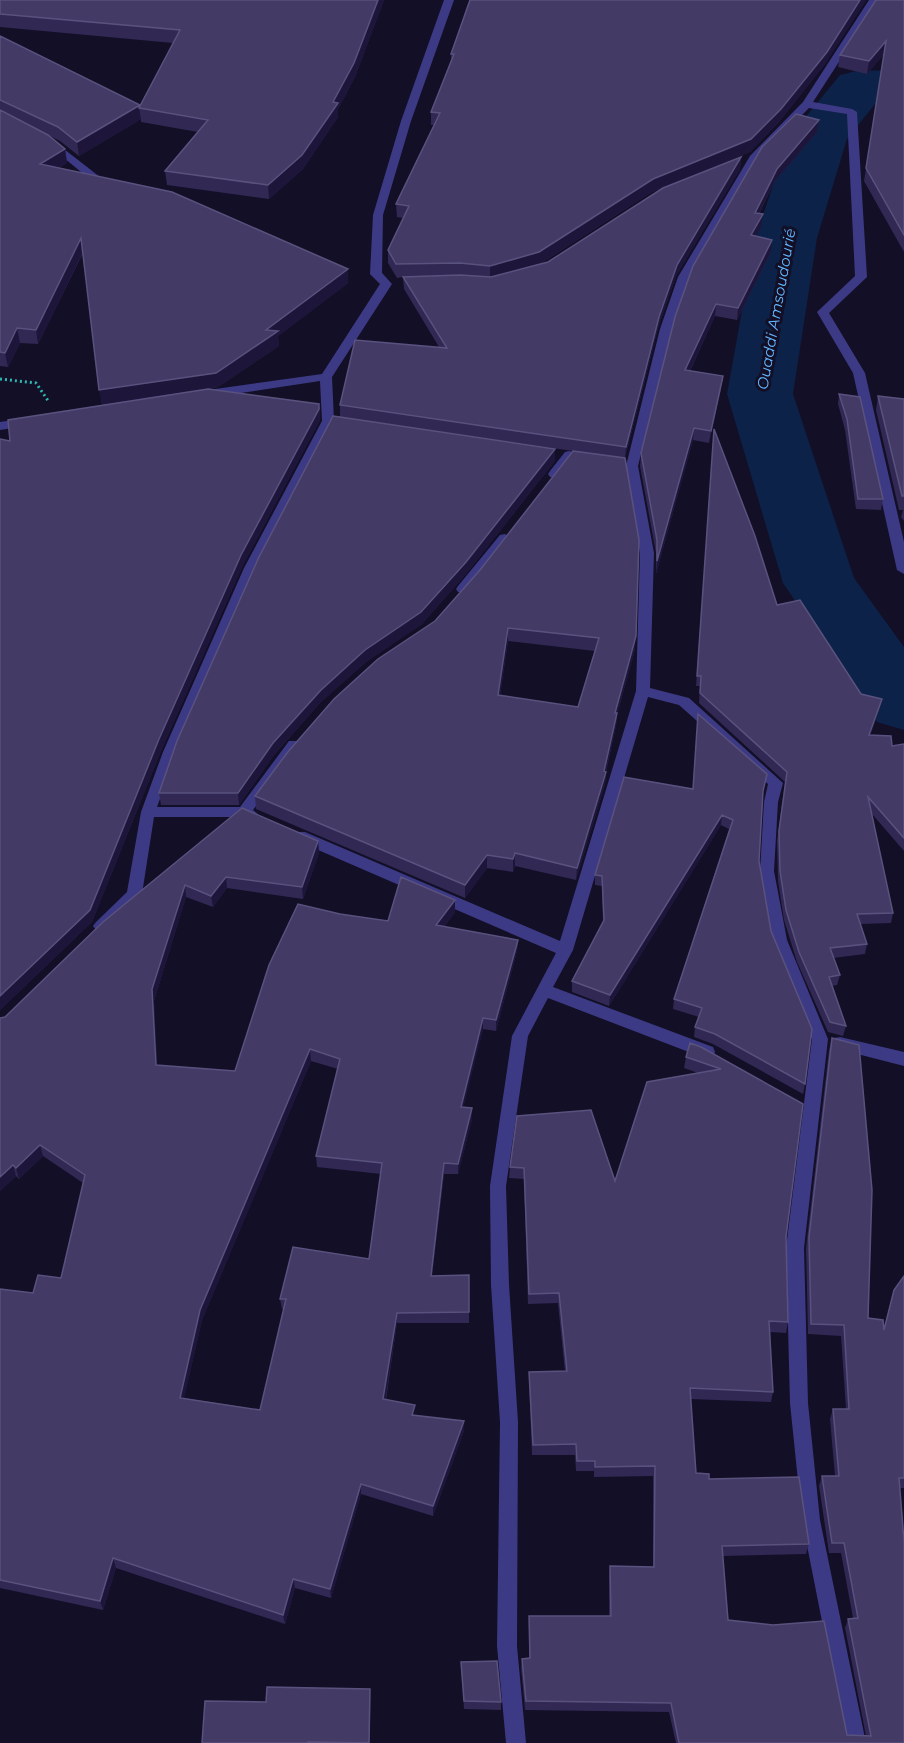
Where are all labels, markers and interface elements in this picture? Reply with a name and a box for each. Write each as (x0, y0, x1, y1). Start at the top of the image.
water label: Ouaddi Amsoudourié (752, 227, 800, 391)

